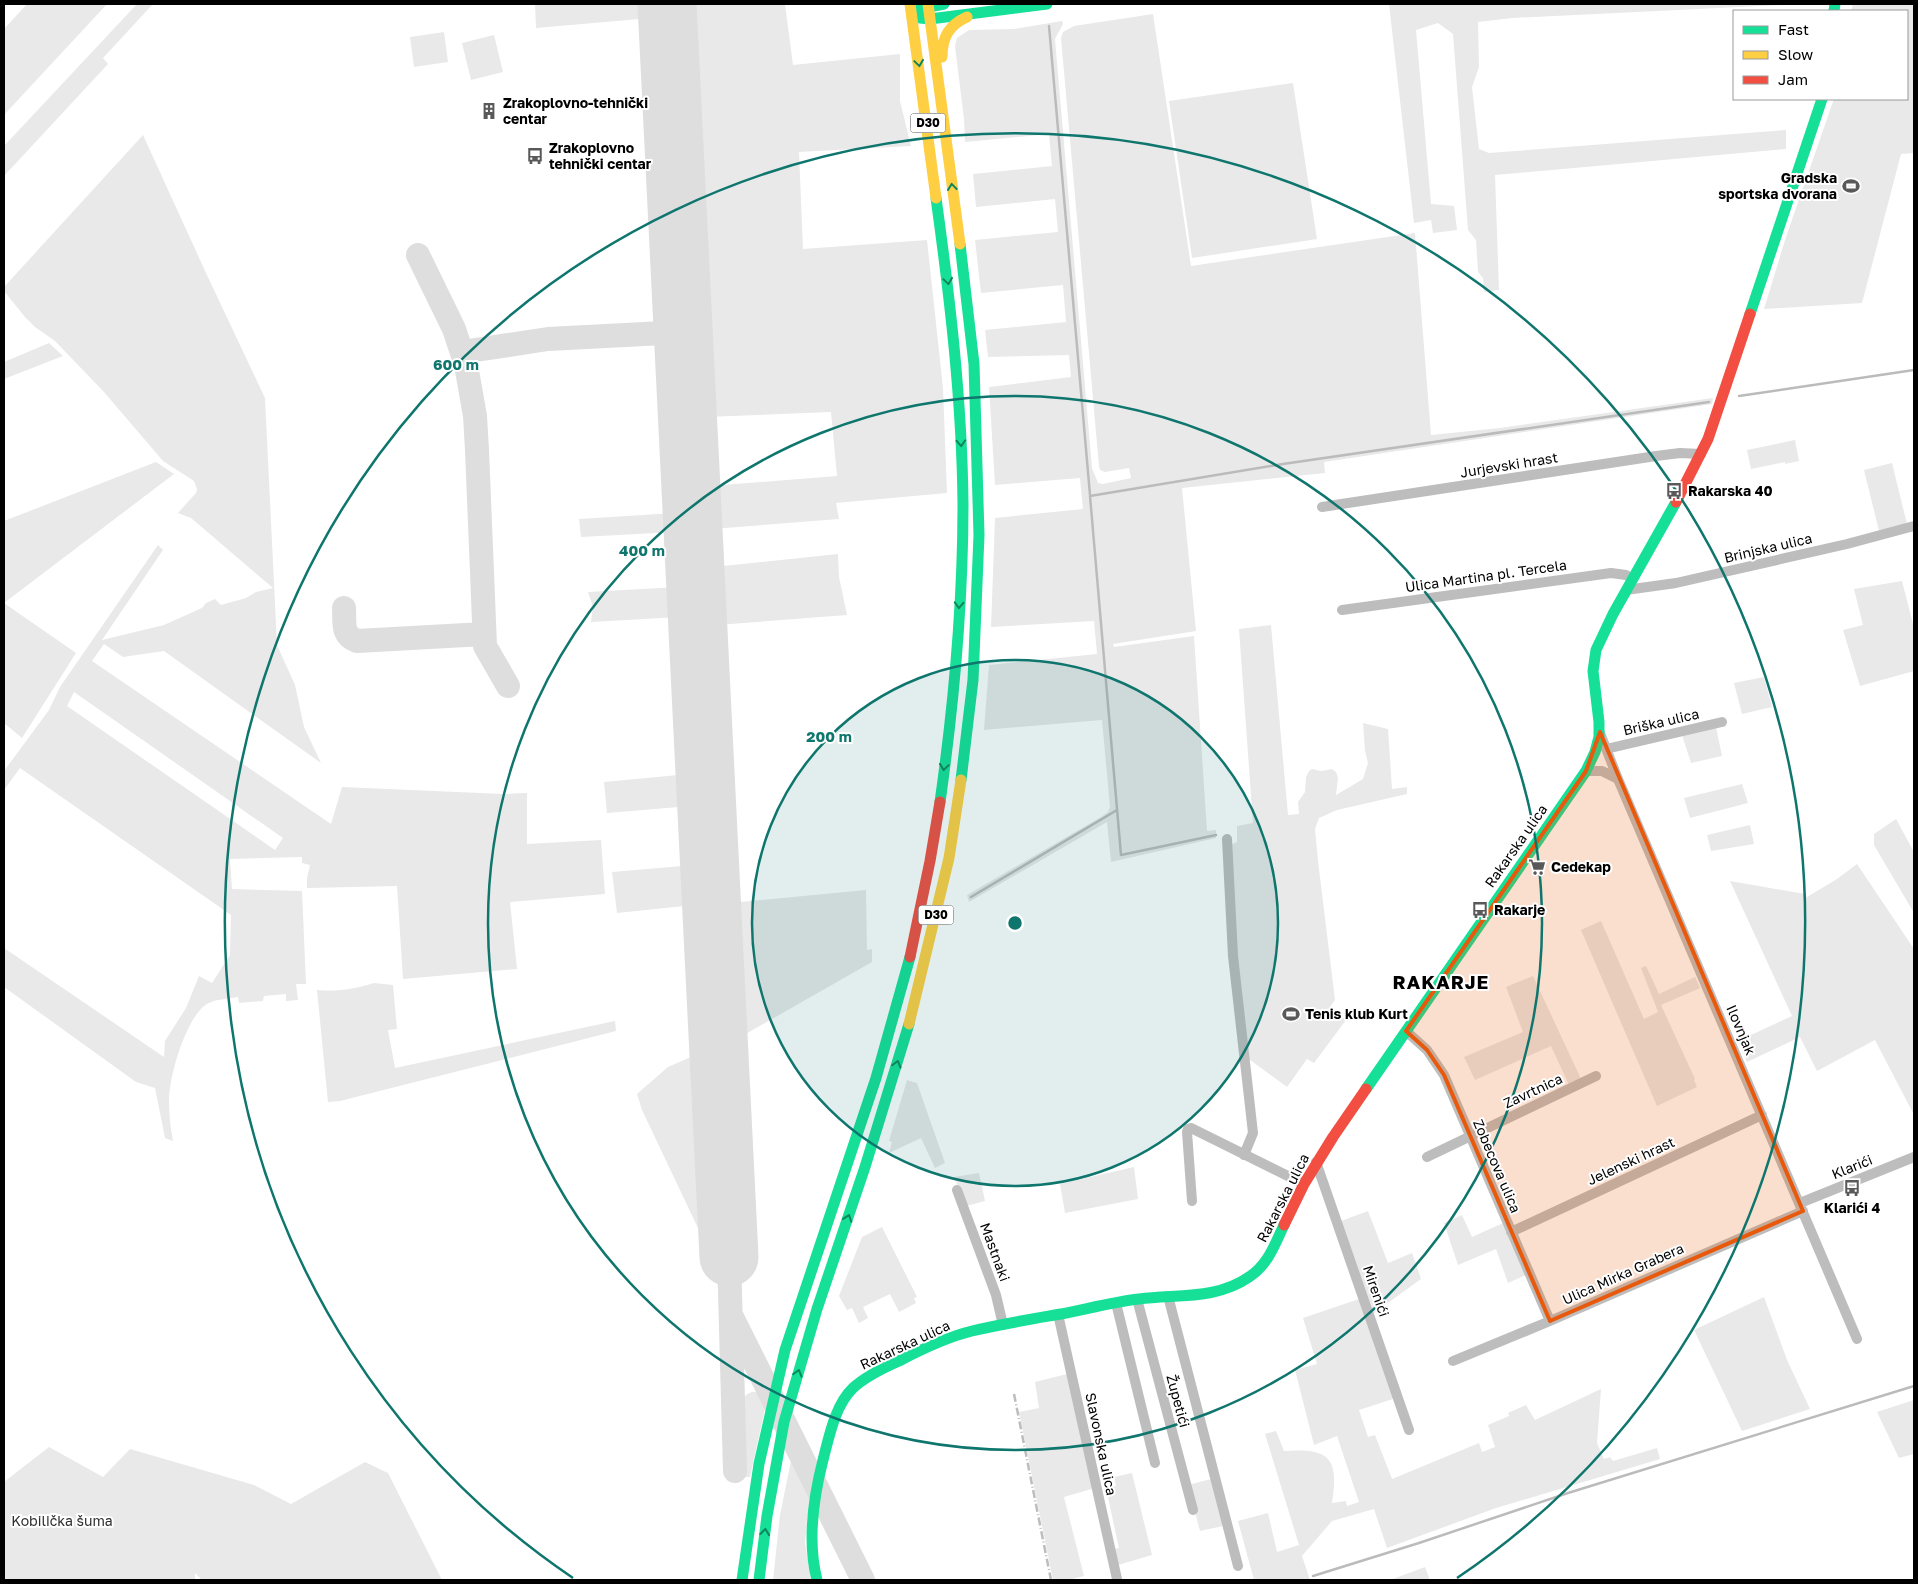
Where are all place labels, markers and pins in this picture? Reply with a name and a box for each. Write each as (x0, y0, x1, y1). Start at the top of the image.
place label: Zrakoplovno-tehnički centar (503, 94, 648, 127)
building icon: Zrakoplovno-tehnički centar (479, 101, 499, 121)
place label: Zrakoplovno tehnički centar (549, 139, 652, 172)
bus stop icon: Zrakoplovno tehnički centar (525, 146, 545, 166)
place label: Gradska sportska dvorana (1718, 169, 1837, 202)
sports icon: Gradska sportska dvorana (1841, 176, 1861, 196)
bus stop icon: Rakarska 40 (1664, 481, 1684, 501)
place label: Rakarska 40 (1688, 482, 1773, 499)
supermarket icon: Cedekap (1527, 857, 1547, 877)
place label: Cedekap (1551, 858, 1611, 875)
bus stop icon: Rakarje (1470, 900, 1490, 920)
place label: Rakarje (1494, 901, 1545, 918)
centre of rings (1006, 914, 1024, 932)
sports icon: Tenis klub Kurt (1281, 1004, 1301, 1024)
place label: Tenis klub Kurt (1305, 1005, 1408, 1022)
bus stop icon: Klarići 4 (1842, 1178, 1862, 1198)
place label: Klarići 4 (1824, 1199, 1880, 1216)

